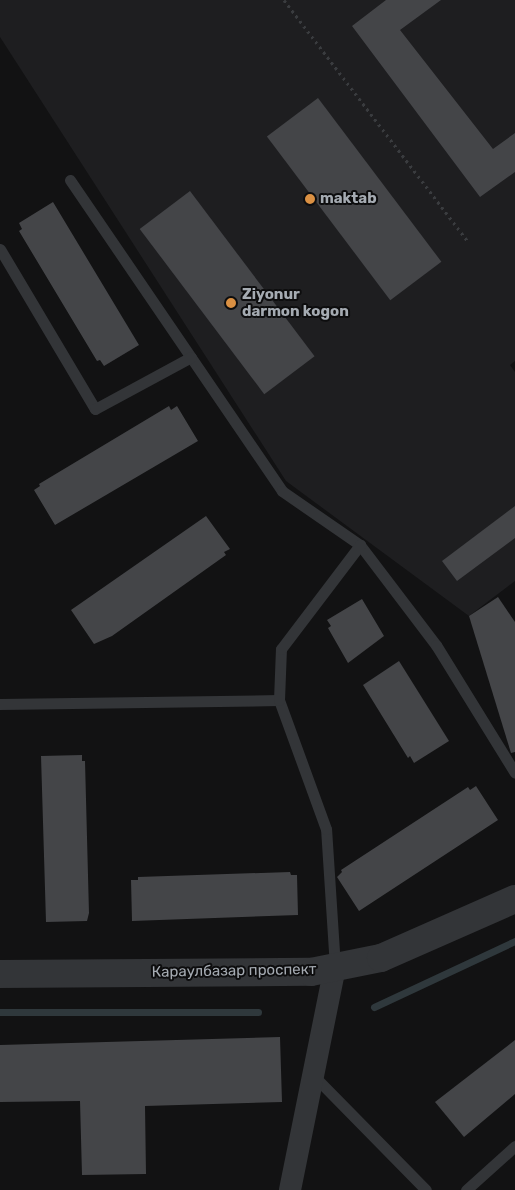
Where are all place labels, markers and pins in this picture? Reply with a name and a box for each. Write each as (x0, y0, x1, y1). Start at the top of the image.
place label: maktab (320, 190, 377, 208)
marker: maktab (304, 193, 316, 205)
place label: Ziyonur darmon kogon (242, 285, 349, 320)
marker: Ziyonur darmon kogon (224, 296, 238, 310)

